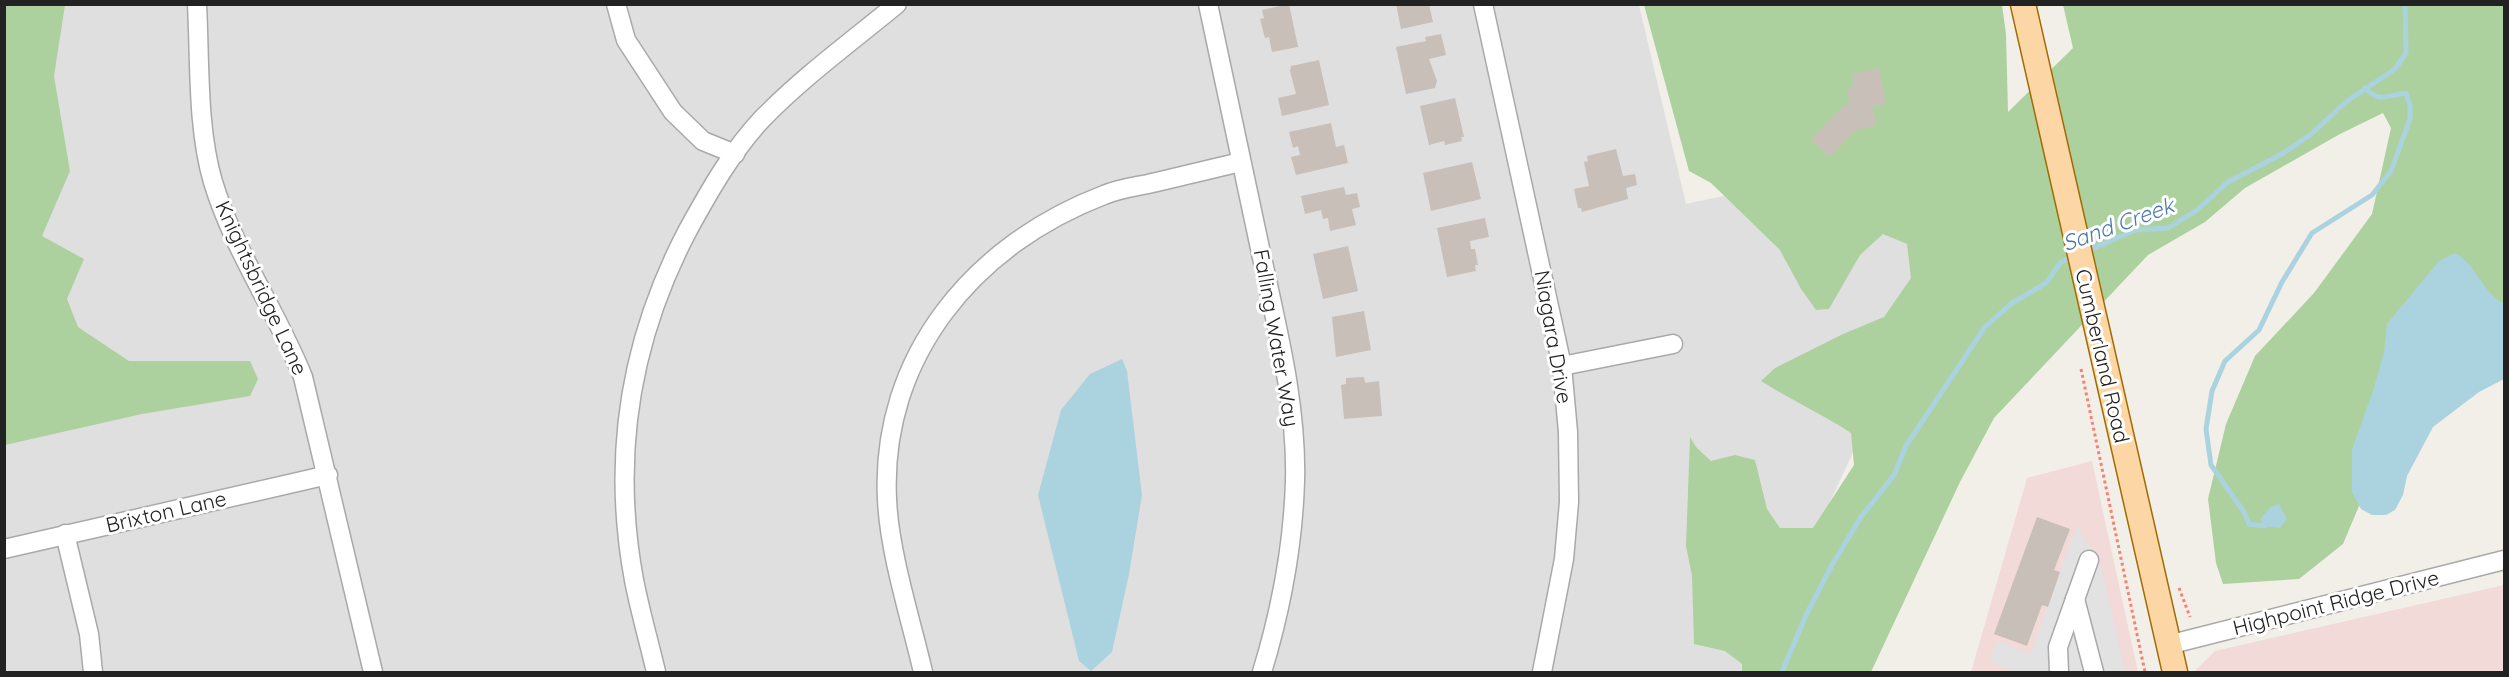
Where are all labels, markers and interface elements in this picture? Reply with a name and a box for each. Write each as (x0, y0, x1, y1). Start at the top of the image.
water label: Sand Creek (2058, 190, 2180, 257)
street label: Knightsbridge Lane (210, 196, 314, 379)
street label: Falling Water Way (1249, 247, 1305, 429)
street label: Cumberland Road (2070, 266, 2136, 445)
street label: Niagara Drive (1529, 268, 1579, 406)
street label: Brixton Lane (103, 485, 229, 538)
street label: Highpoint Ridge Drive (2230, 564, 2442, 640)

